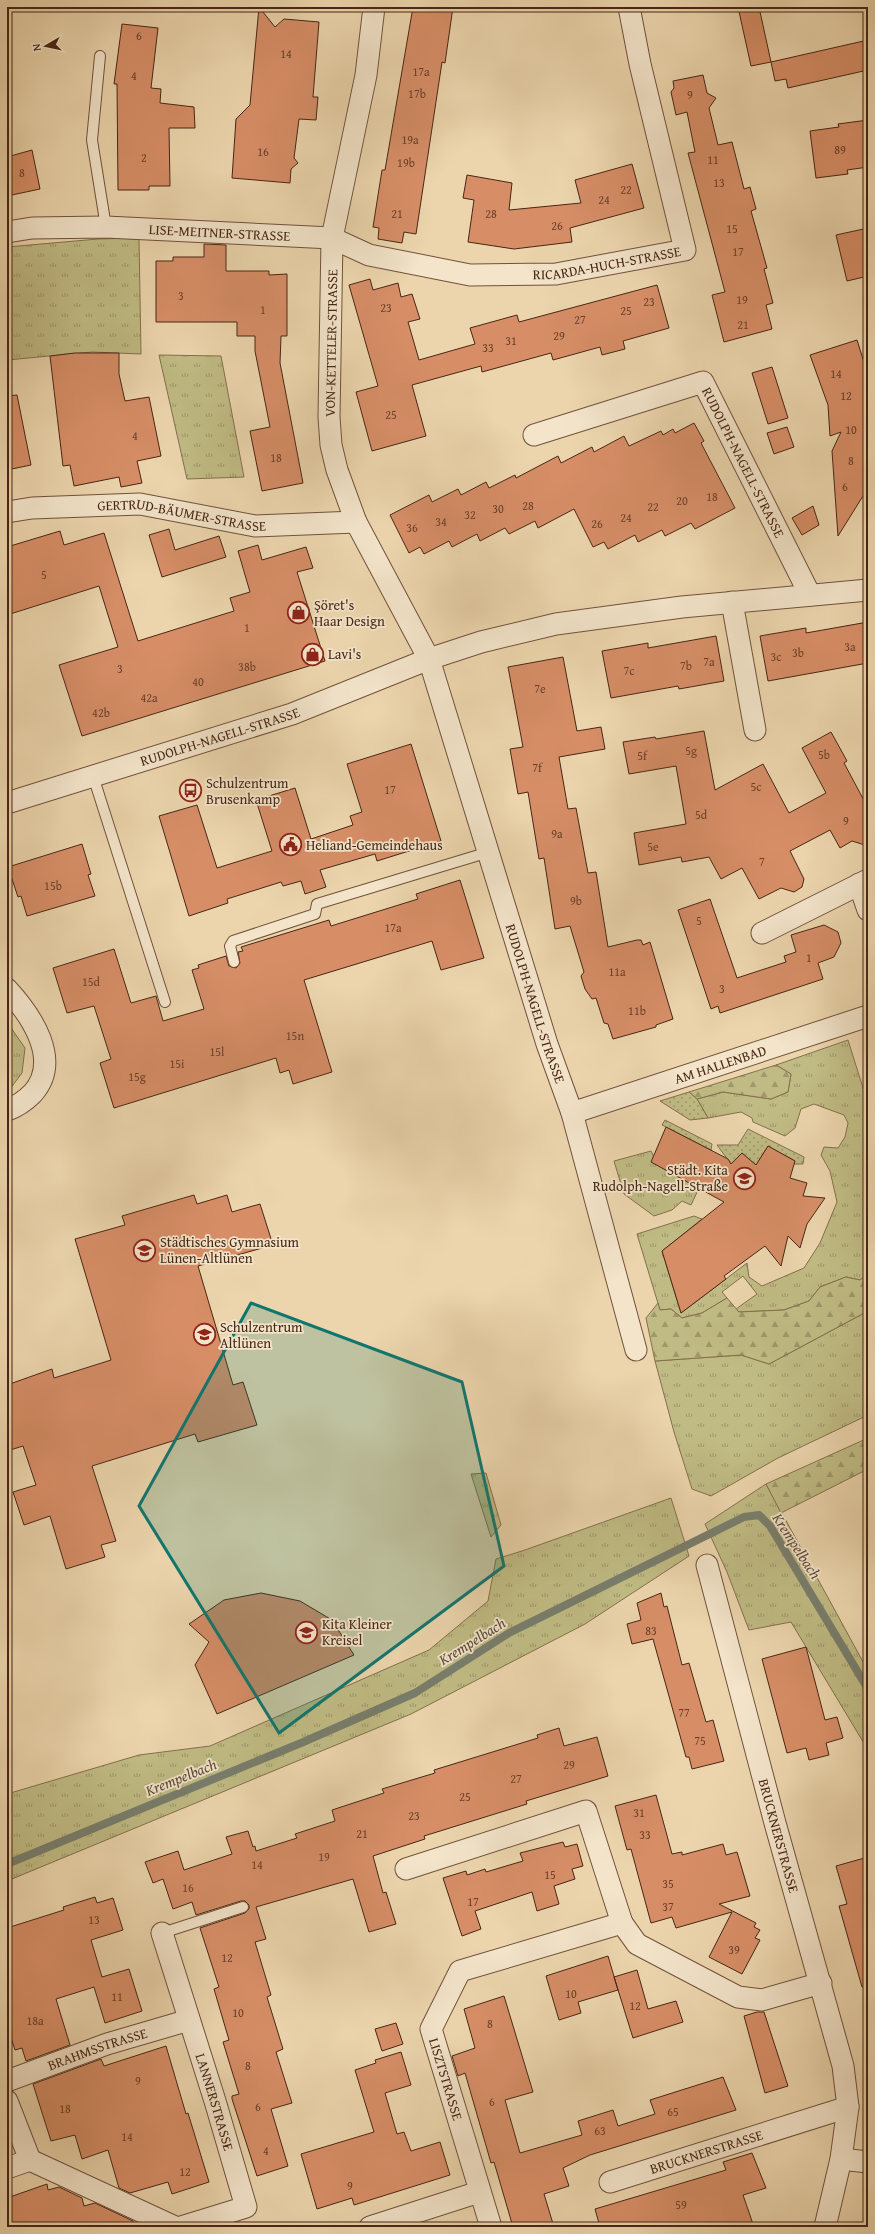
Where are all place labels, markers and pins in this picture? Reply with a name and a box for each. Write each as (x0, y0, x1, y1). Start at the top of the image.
place label: Şöret's Haar Design (314, 595, 385, 631)
shop icon: Şöret's Haar Design (286, 600, 312, 626)
shop icon: Lavi's (299, 641, 325, 667)
place label: Lavi's (328, 644, 361, 664)
place label: Schulzentrum Brusenkamp (206, 773, 289, 809)
bus stop icon: Schulzentrum Brusenkamp (178, 778, 204, 804)
public building icon: Heliand-Gemeindehaus (278, 832, 304, 858)
place label: Heliand-Gemeindehaus (306, 835, 443, 855)
place label: Städt. Kita Rudolph-Nagell-Straße (593, 1160, 728, 1196)
school or university icon: Städt. Kita Rudolph-Nagell-Straße (731, 1165, 757, 1191)
place label: Städtisches Gymnasium Lünen-Altlünen (160, 1232, 300, 1268)
school or university icon: Städtisches Gymnasium Lünen-Altlünen (131, 1237, 157, 1263)
place label: Schulzentrum Altlünen (220, 1317, 303, 1353)
school or university icon: Schulzentrum Altlünen (192, 1322, 218, 1348)
place label: Kita Kleiner Kreisel (322, 1614, 392, 1650)
school or university icon: Kita Kleiner Kreisel (294, 1619, 320, 1645)

